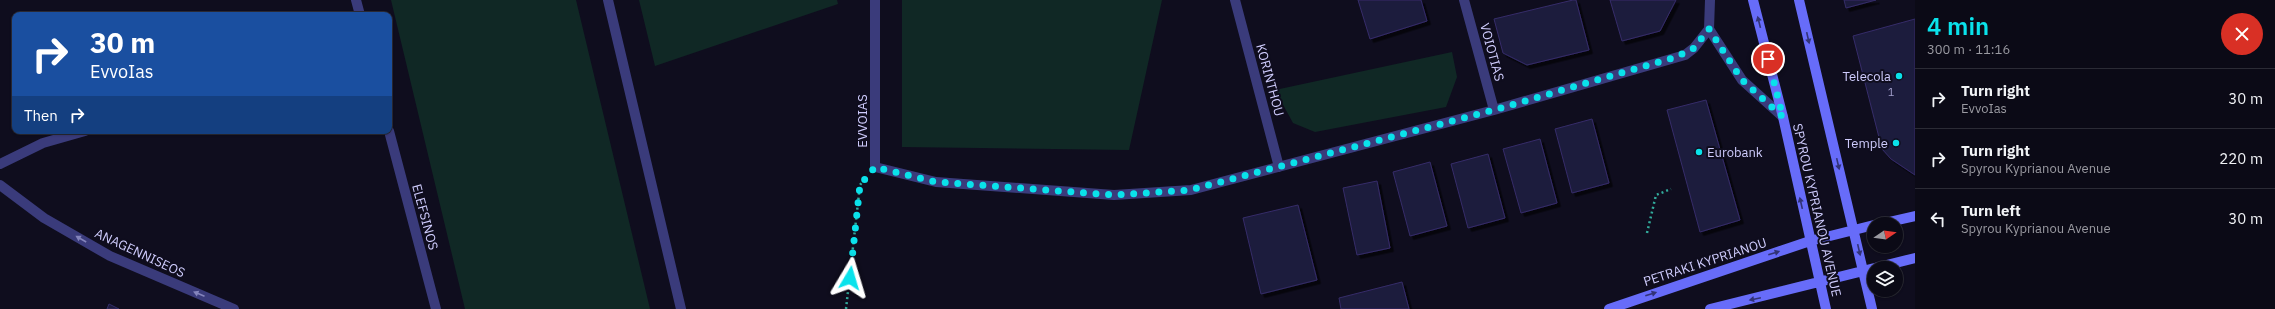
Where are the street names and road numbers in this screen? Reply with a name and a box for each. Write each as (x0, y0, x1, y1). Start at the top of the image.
street label: VOIOTIAS (1476, 21, 1508, 83)
street label: KORINTHOU (1252, 42, 1288, 118)
street label: EVVOIAS (854, 94, 871, 148)
street label: SPYROU KYPRIANOU AVENUE (1789, 122, 1845, 298)
street label: ELEFSINOS (408, 182, 442, 252)
street label: ANAGENNISEOS (92, 225, 188, 281)
street label: PETRAKI KYPRIANOU (1641, 234, 1769, 290)

